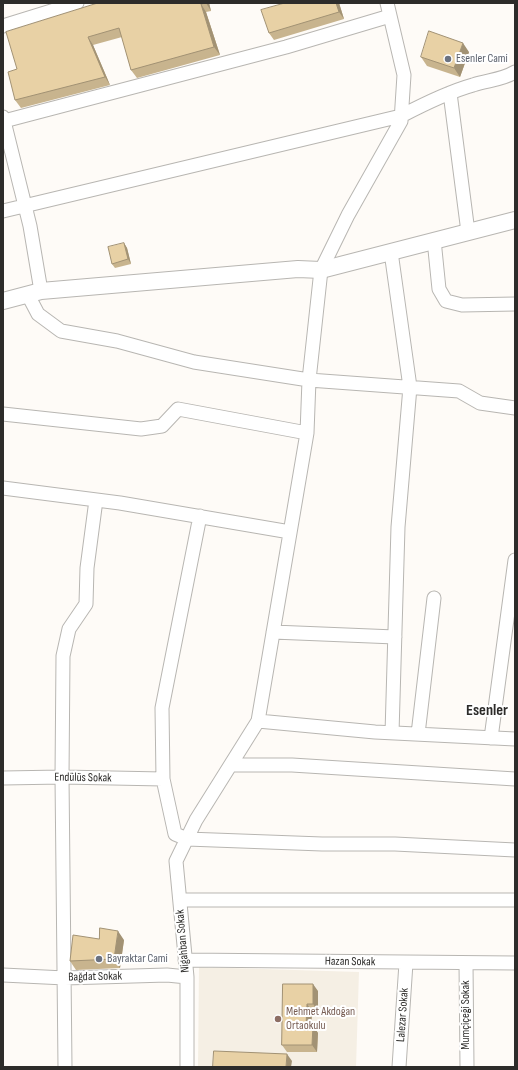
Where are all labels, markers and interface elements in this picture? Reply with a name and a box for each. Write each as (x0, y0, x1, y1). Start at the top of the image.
place label: Esenler Cami (456, 52, 508, 66)
marker: Esenler Cami (443, 54, 453, 64)
district label: Esenler (466, 701, 508, 721)
street label: Endülüs Sokak (54, 770, 112, 786)
street label: Nigahban Sokak (173, 909, 193, 973)
place label: Bayraktar Cami (107, 952, 168, 966)
marker: Bayraktar Cami (94, 954, 104, 964)
street label: Hazan Sokak (325, 954, 375, 970)
street label: Bağdat Sokak (68, 969, 122, 985)
street label: Mumçiçeği Sokak (459, 980, 473, 1050)
street label: Lalezar Sokak (394, 987, 412, 1043)
place label: Mehmet Akdoğan Ortaokulu (286, 1005, 355, 1033)
marker: Mehmet Akdoğan Ortaokulu (273, 1014, 283, 1024)

